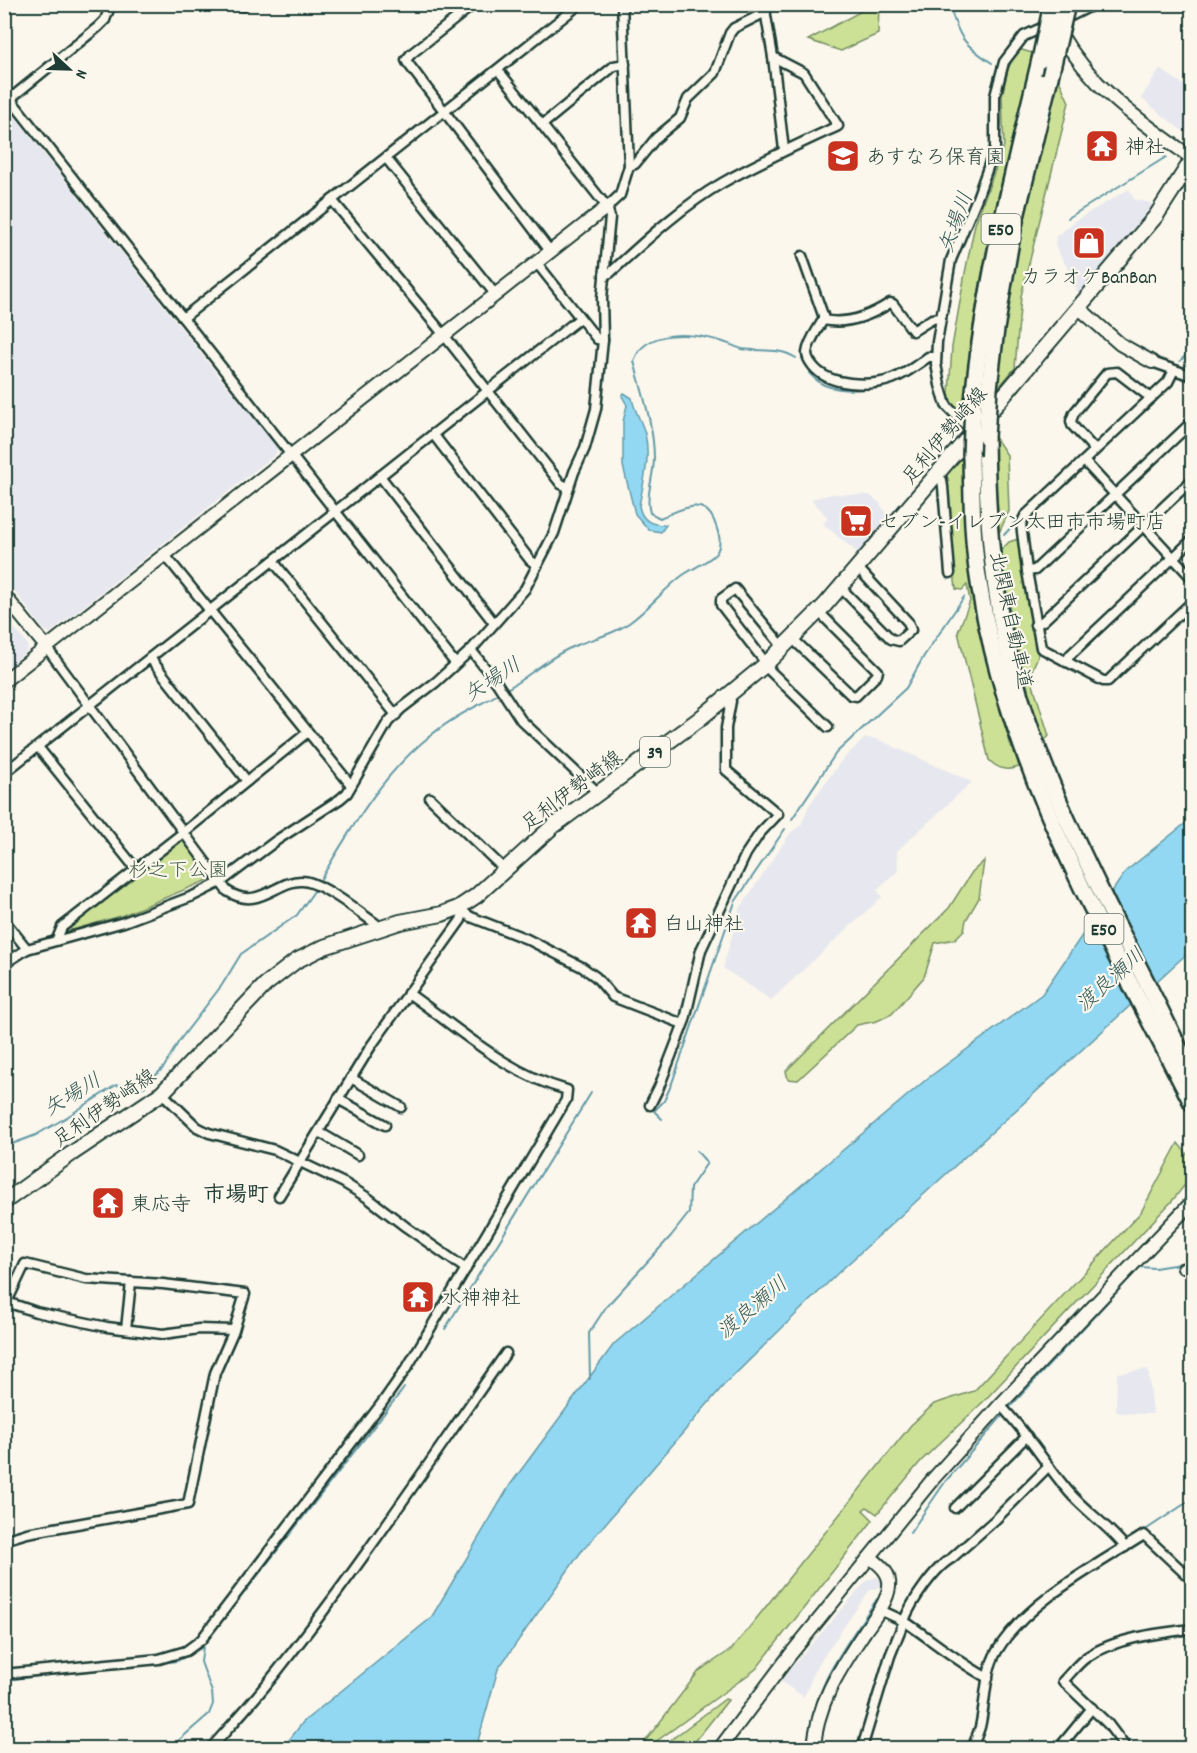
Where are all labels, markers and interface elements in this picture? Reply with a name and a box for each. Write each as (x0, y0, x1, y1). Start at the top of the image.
north arrow (39, 39, 99, 99)
text: N (68, 66, 93, 82)
temple icon: 神社 (1084, 128, 1120, 164)
place label: 神社 (1125, 135, 1165, 163)
school or university icon: あすなろ保育園 (825, 138, 861, 174)
place label: あすなろ保育園 (866, 145, 1006, 173)
water label: 矢場川 (933, 188, 983, 258)
road number: E50 (982, 214, 1020, 244)
shop icon: カラオケBanBan (1071, 225, 1107, 261)
place label: カラオケBanBan (1021, 265, 1157, 293)
street label: 足利伊勢崎線 (897, 382, 996, 492)
supermarket icon: セブン−イレブン太田市市場町店 (838, 503, 874, 539)
place label: セブン−イレブン太田市市場町店 (879, 510, 1166, 538)
street label: 北関東自動車道 (981, 549, 1037, 692)
water label: 矢場川 (459, 652, 528, 711)
road number: 39 (640, 737, 670, 767)
street label: 足利伊勢崎線 (516, 745, 629, 840)
park label: 杉之下公園 (128, 858, 228, 886)
temple icon: 白山神社 (623, 905, 659, 941)
place label: 白山神社 (664, 912, 744, 940)
road number: E50 (1084, 914, 1124, 944)
water label: 渡良瀬川 (1071, 942, 1153, 1020)
street label: 足利伊勢崎線 (49, 1064, 163, 1155)
water label: 矢場川 (39, 1067, 108, 1126)
district label: 市場町 (203, 1181, 269, 1212)
temple icon: 東応寺 (90, 1185, 126, 1221)
place label: 東応寺 (131, 1192, 191, 1220)
water label: 渡良瀬川 (712, 1271, 796, 1348)
temple icon: 水神神社 (400, 1279, 436, 1315)
place label: 水神神社 (441, 1286, 521, 1314)

